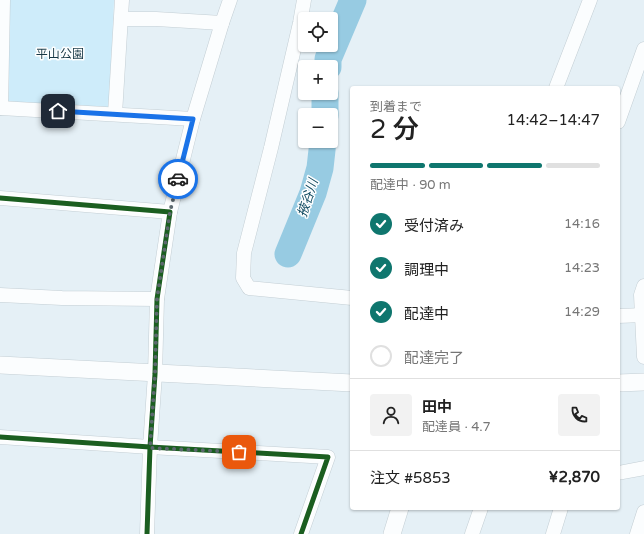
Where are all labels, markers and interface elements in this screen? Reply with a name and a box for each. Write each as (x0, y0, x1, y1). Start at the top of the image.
map controls (298, 12, 338, 148)
button: locate (298, 12, 338, 52)
park label: 平山公園 (36, 47, 84, 61)
button: + (298, 60, 338, 100)
pin (41, 94, 75, 128)
text: 到着まで (370, 99, 422, 115)
icon: home (47, 100, 69, 122)
button: − (298, 108, 338, 148)
text: 14:42–14:47 (507, 111, 600, 129)
text: 2 分 (370, 114, 419, 145)
courier (158, 159, 198, 199)
icon: car (167, 168, 189, 190)
water label: 掖谷川 (294, 175, 322, 219)
text: 配達中 · 90 m (370, 177, 451, 193)
icon: check (370, 213, 392, 235)
text: 14:16 (564, 216, 600, 232)
text: 受付済み (404, 217, 464, 235)
icon: check (370, 257, 392, 279)
text: 14:23 (564, 260, 600, 276)
text: 調理中 (404, 261, 449, 279)
icon: check (370, 301, 392, 323)
text: 14:29 (564, 304, 600, 320)
text: 配達中 (404, 305, 449, 323)
text: 配達完了 (404, 349, 464, 367)
button: person (370, 394, 412, 436)
button: phone (558, 394, 600, 436)
text: 田中 (422, 398, 452, 416)
text: 配達員 · 4.7 (422, 419, 491, 435)
pin (222, 435, 256, 469)
icon: bag (228, 441, 250, 463)
text: ¥2,870 (549, 468, 600, 486)
text: 注文 #5853 (370, 469, 451, 487)

